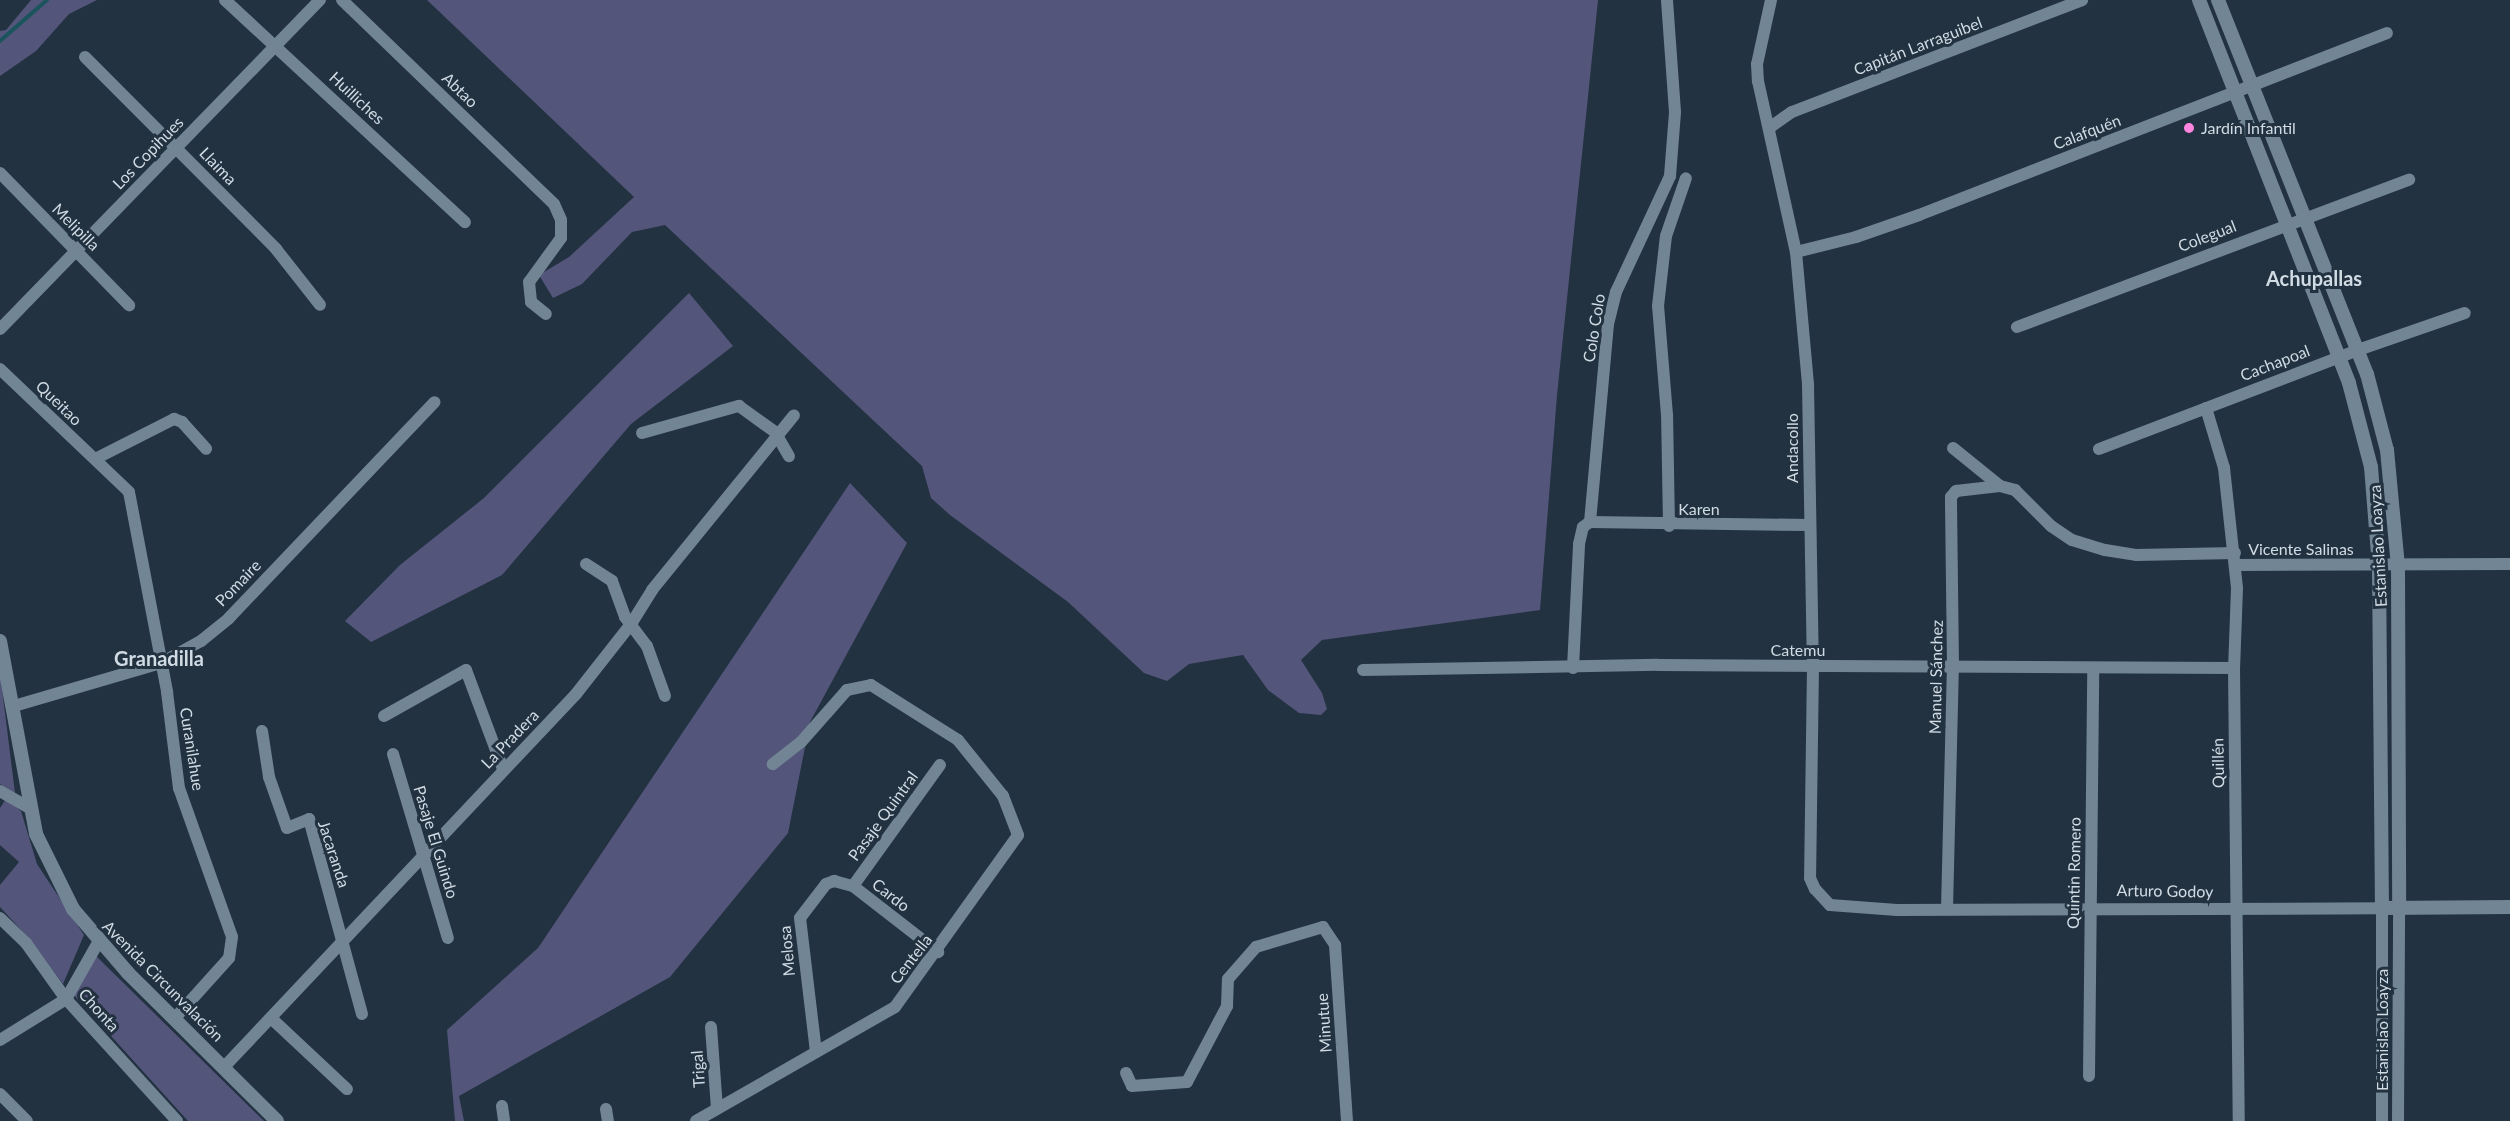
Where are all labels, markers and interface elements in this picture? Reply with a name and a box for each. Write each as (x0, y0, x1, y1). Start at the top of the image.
street label: Capitán Larraguibel (1851, 13, 1985, 79)
street label: Huilliches (326, 68, 388, 128)
street label: Abtao (438, 68, 482, 112)
street label: Calafquén (2050, 110, 2124, 154)
street label: Los Copihues (109, 113, 187, 193)
place label: Jardín Infantil (2201, 118, 2296, 138)
marker: Jardín Infantil (2182, 121, 2196, 135)
street label: Llaima (196, 143, 240, 189)
street label: Melipilla (48, 199, 104, 255)
street label: Colegual (2175, 216, 2239, 256)
district label: Achupallas (2266, 266, 2362, 290)
street label: Colo Colo (1579, 292, 1609, 364)
street label: Cachapoal (2238, 341, 2312, 385)
street label: Queitao (32, 376, 86, 430)
street label: Andacollo (1782, 413, 1802, 483)
street label: Estanislao Loayza (2365, 484, 2391, 608)
street label: Karen (1678, 499, 1720, 519)
street label: Vicente Salinas (2248, 539, 2354, 559)
street label: Pomaire (211, 556, 265, 610)
street label: Manuel Sánchez (1925, 620, 1947, 734)
street label: Catemu (1771, 640, 1825, 660)
district label: Granadilla (114, 646, 204, 670)
street label: Curanilahue (176, 706, 208, 792)
street label: La Pradera (477, 706, 543, 772)
street label: Quillén (2208, 738, 2228, 788)
street label: Pasaje Quintral (844, 767, 922, 865)
street label: Pasaje El Guindo (410, 783, 462, 901)
street label: Quintin Romero (2063, 817, 2085, 929)
street label: Jacaranda (314, 818, 354, 890)
street label: Cardo (868, 874, 914, 916)
street label: Arturo Godoy (2117, 881, 2213, 901)
street label: Avenida Circunvalación (99, 917, 227, 1045)
street label: Melosa (775, 925, 799, 977)
street label: Centella (886, 930, 936, 988)
street label: Estanislao Loayza (2372, 969, 2392, 1091)
street label: Chonta (75, 985, 123, 1035)
street label: Minutue (1312, 993, 1336, 1053)
street label: Trigal (687, 1050, 709, 1088)

